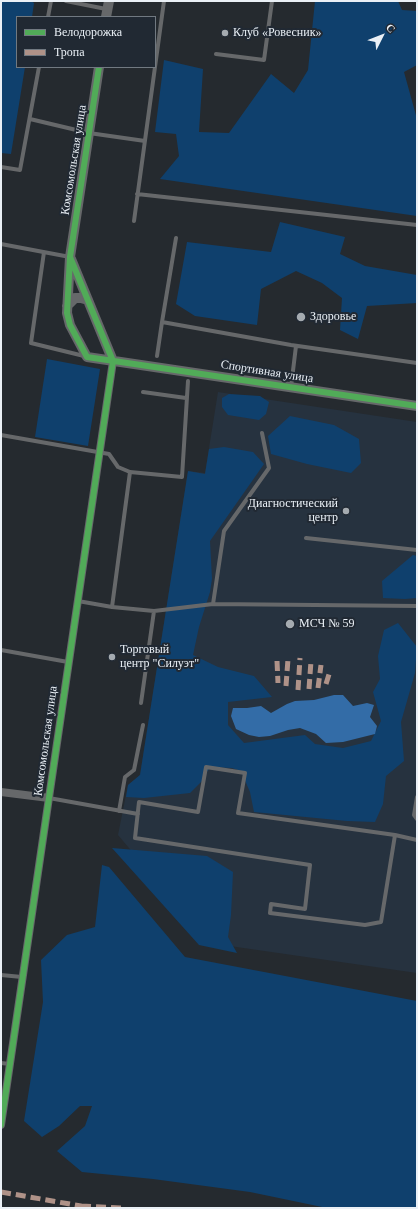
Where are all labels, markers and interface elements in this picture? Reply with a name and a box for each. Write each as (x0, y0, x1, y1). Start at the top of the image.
legend (16, 16, 156, 68)
north arrow (362, 16, 402, 56)
text: С (384, 21, 398, 35)
text: Велодорожка (54, 25, 122, 39)
place label: Клуб «Ровесник» (233, 26, 322, 40)
marker: Клуб «Ровесник» (220, 28, 230, 38)
text: Тропа (54, 45, 85, 59)
street label: Комсомольская улица (58, 104, 90, 216)
place label: Здоровье (310, 310, 356, 324)
marker: Здоровье (295, 311, 307, 323)
street label: Спортивная улица (220, 358, 314, 386)
place label: Диагностический центр (248, 497, 338, 525)
marker: Диагностический центр (341, 506, 351, 516)
place label: МСЧ № 59 (299, 617, 355, 631)
marker: МСЧ № 59 (284, 618, 296, 630)
place label: Торговый центр "Силуэт" (120, 643, 199, 671)
marker: Торговый центр "Силуэт" (107, 652, 117, 662)
street label: Комсомольская улица (31, 685, 61, 797)

